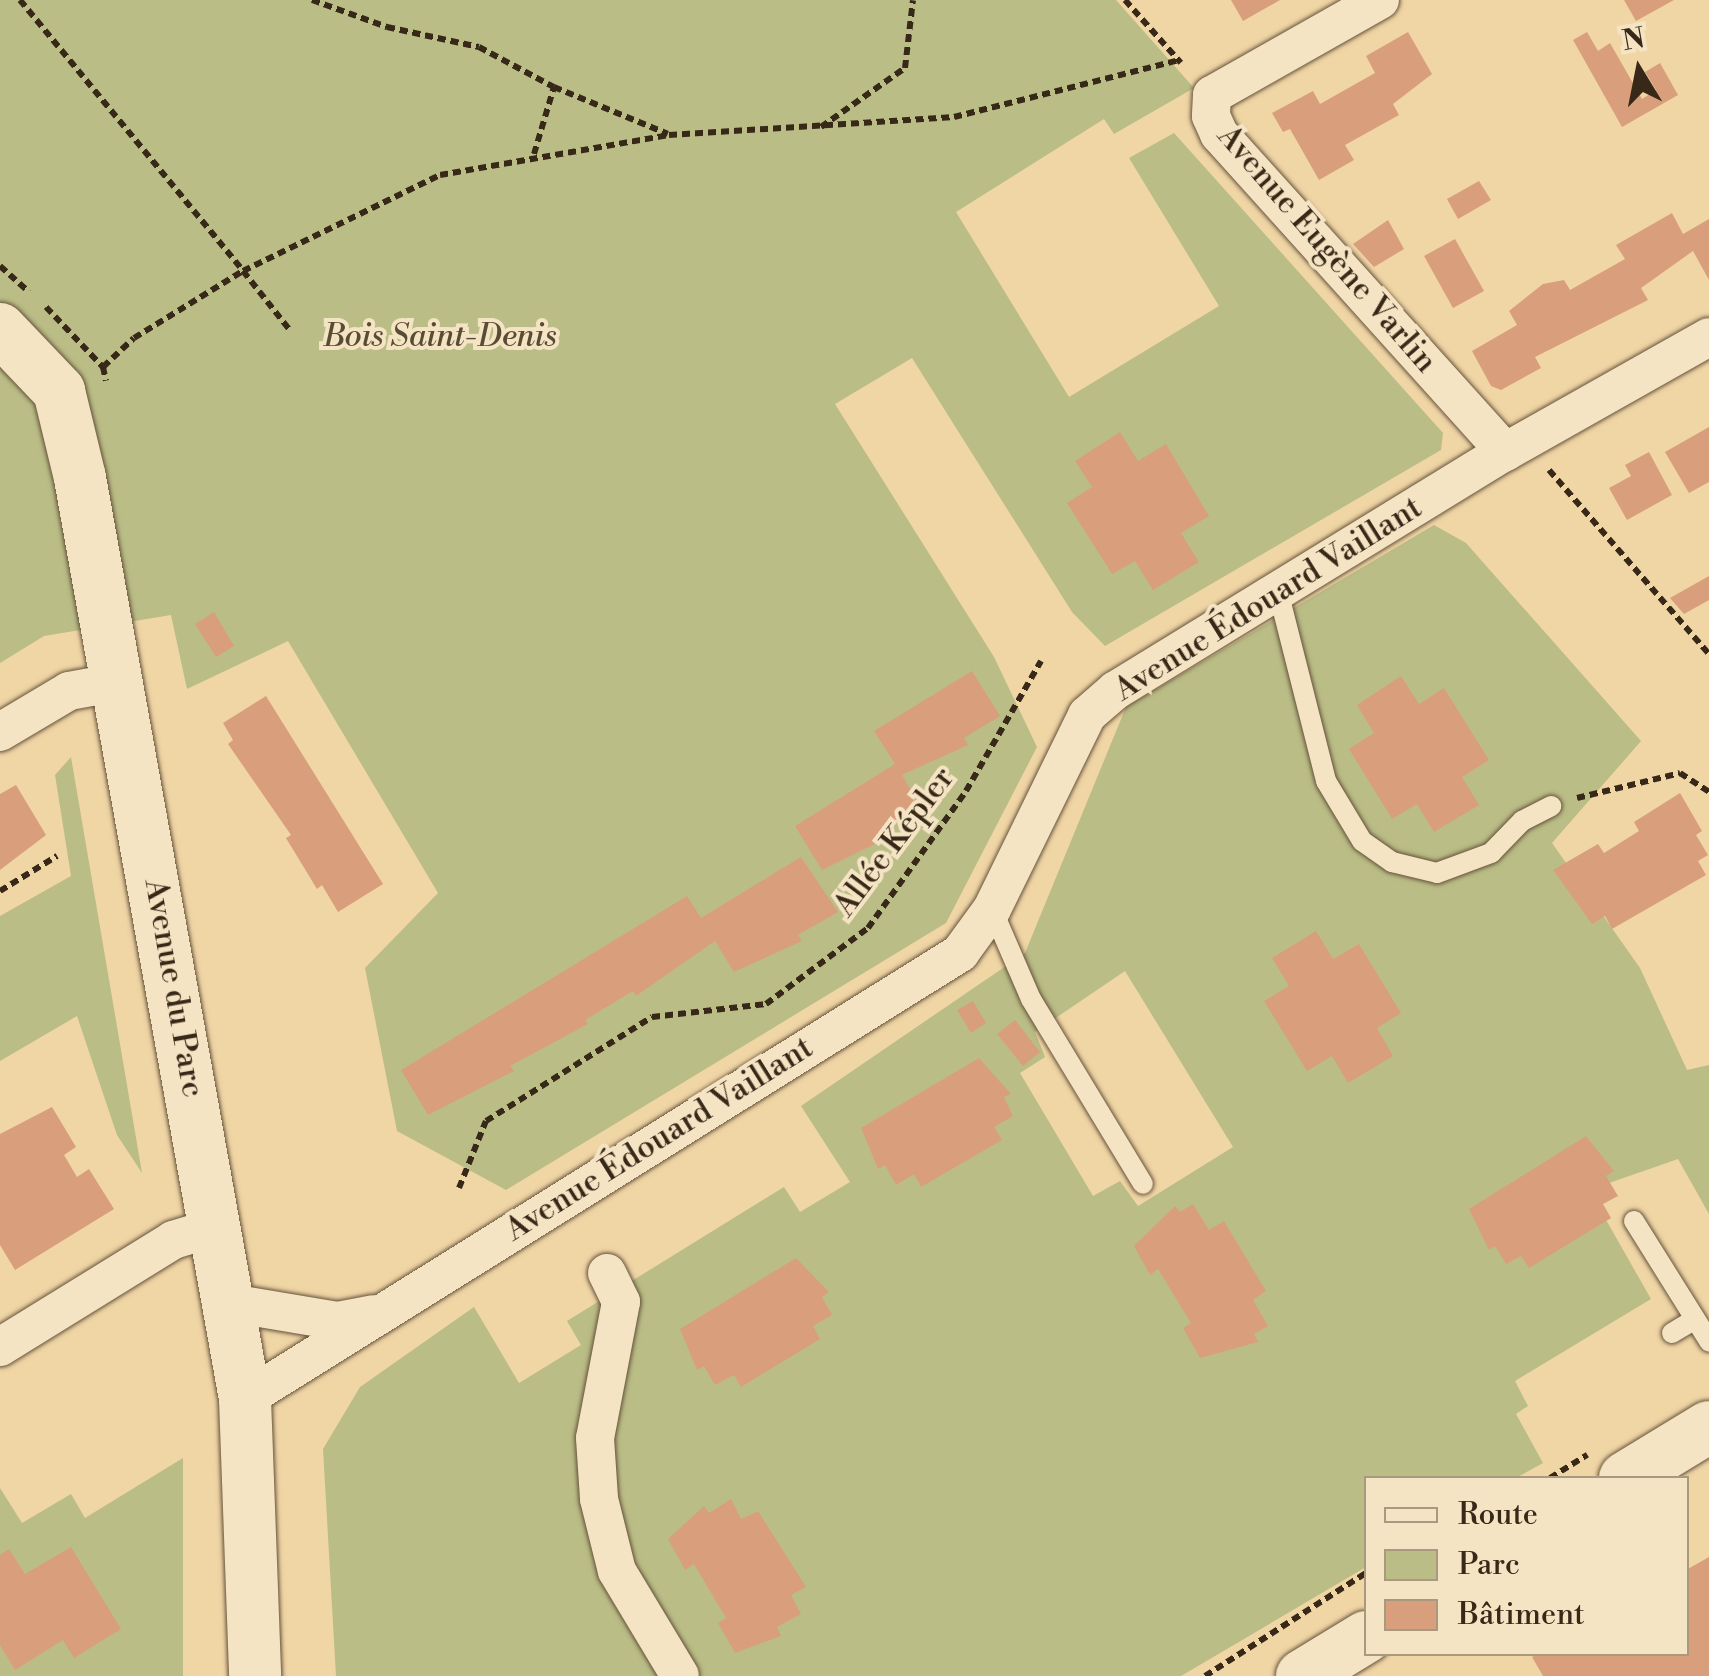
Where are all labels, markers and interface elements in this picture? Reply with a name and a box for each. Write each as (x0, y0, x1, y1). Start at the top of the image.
north arrow (1589, 20, 1689, 120)
text: N (1620, 21, 1648, 59)
street label: Avenue Eugène Varlin (1209, 117, 1445, 381)
park label: Bois Saint-Denis (323, 317, 557, 355)
street label: Avenue Édouard Vaillant (1107, 489, 1429, 709)
street label: Allée Képler (825, 760, 963, 924)
street label: Avenue du Parc (136, 876, 212, 1100)
street label: Avenue Édouard Vaillant (498, 1029, 820, 1249)
legend (1364, 1476, 1689, 1656)
text: Route (1458, 1496, 1538, 1534)
text: Parc (1458, 1546, 1520, 1584)
text: Bâtiment (1458, 1596, 1585, 1634)

